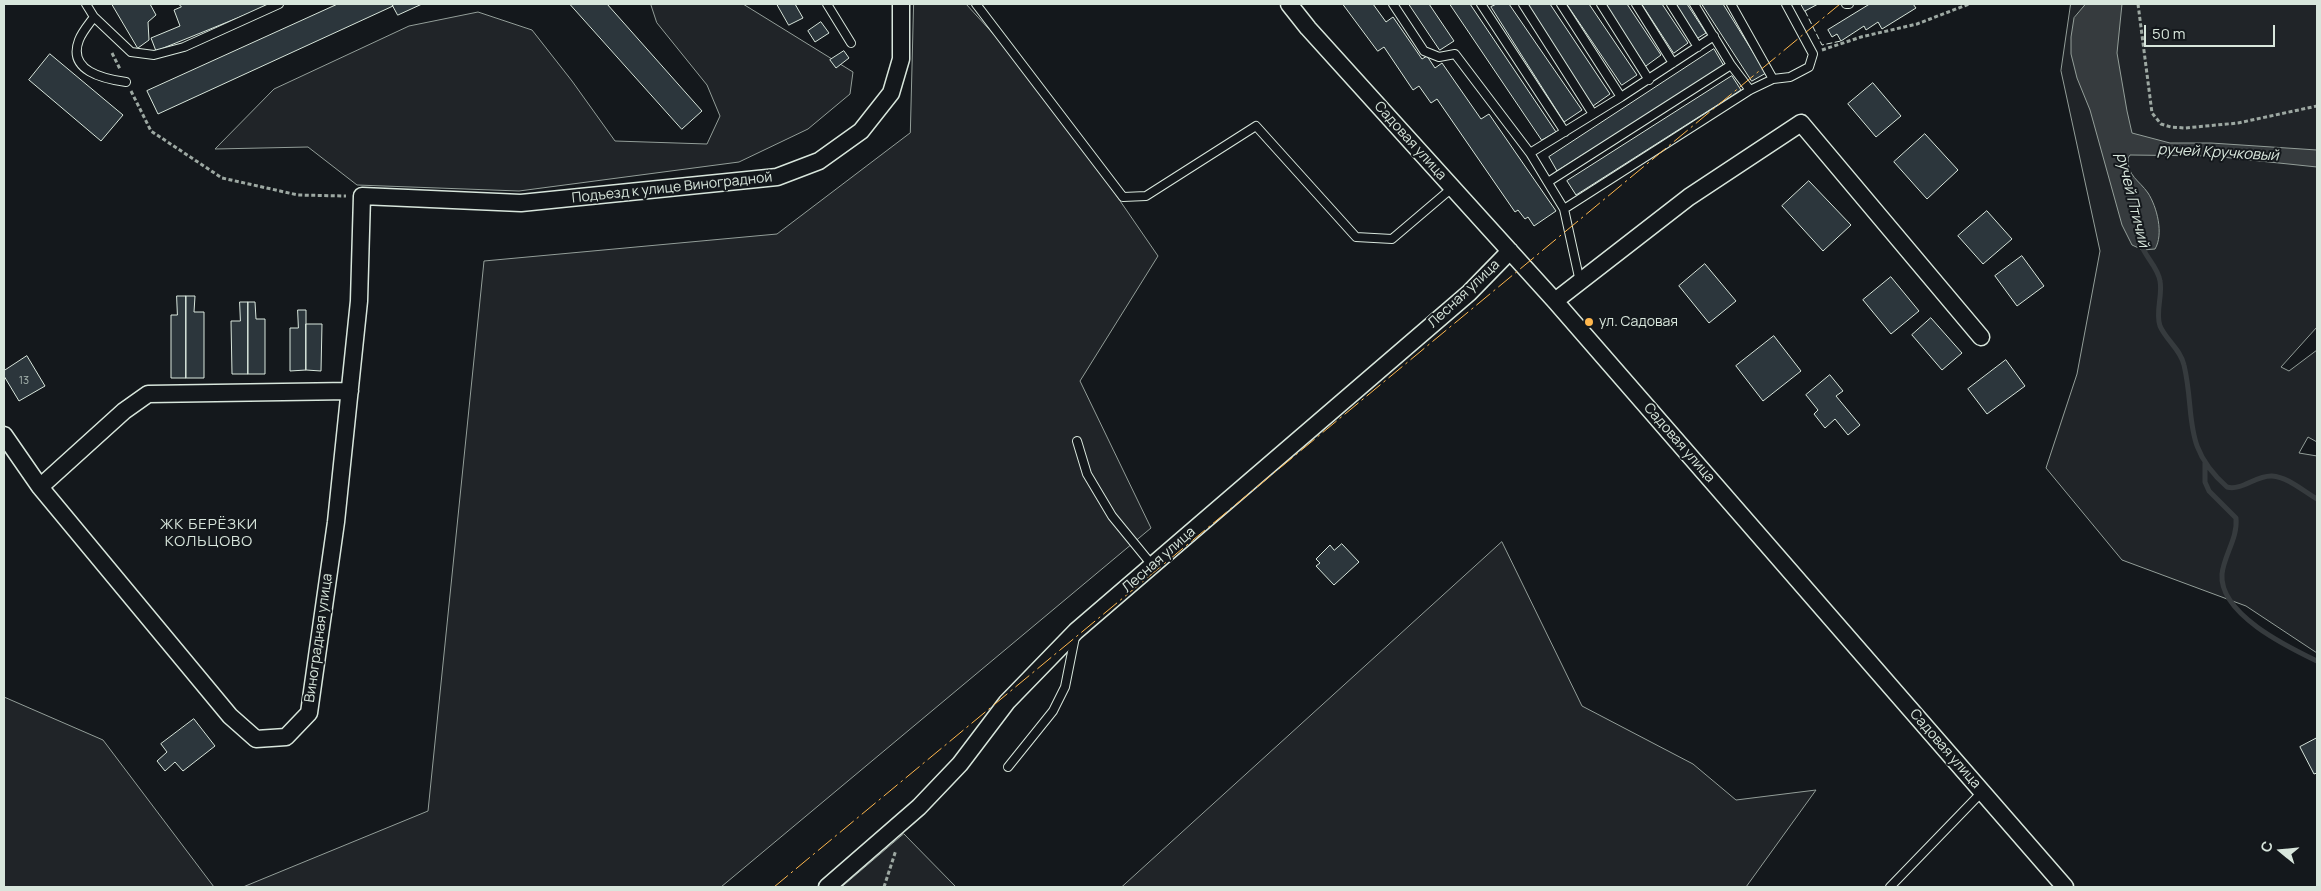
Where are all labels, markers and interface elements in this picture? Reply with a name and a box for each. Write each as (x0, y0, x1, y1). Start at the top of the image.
scale bar (2146, 15, 2277, 47)
text: 50 m (2152, 23, 2186, 44)
street label: Садовая улица (1370, 98, 1450, 184)
water label: ручей Кручковый (2157, 141, 2279, 165)
water label: ручей Птичий (2112, 151, 2152, 249)
street label: Подъезд к улице Виноградной (571, 169, 773, 207)
street label: Лесная улица (1425, 257, 1503, 331)
place label: ул. Садовая (1599, 314, 1678, 330)
marker: ул. Садовая (1583, 316, 1595, 328)
house number: 13 (19, 374, 29, 388)
street label: Садовая улица (1640, 400, 1718, 486)
district label: ЖК БЕРЁЗКИ КОЛЬЦОВО (159, 516, 259, 551)
street label: Лесная улица (1119, 524, 1199, 596)
street label: Виноградная улица (302, 572, 336, 704)
street label: Садовая улица (1906, 706, 1984, 792)
north arrow (2256, 826, 2306, 876)
text: С (2256, 839, 2277, 854)

